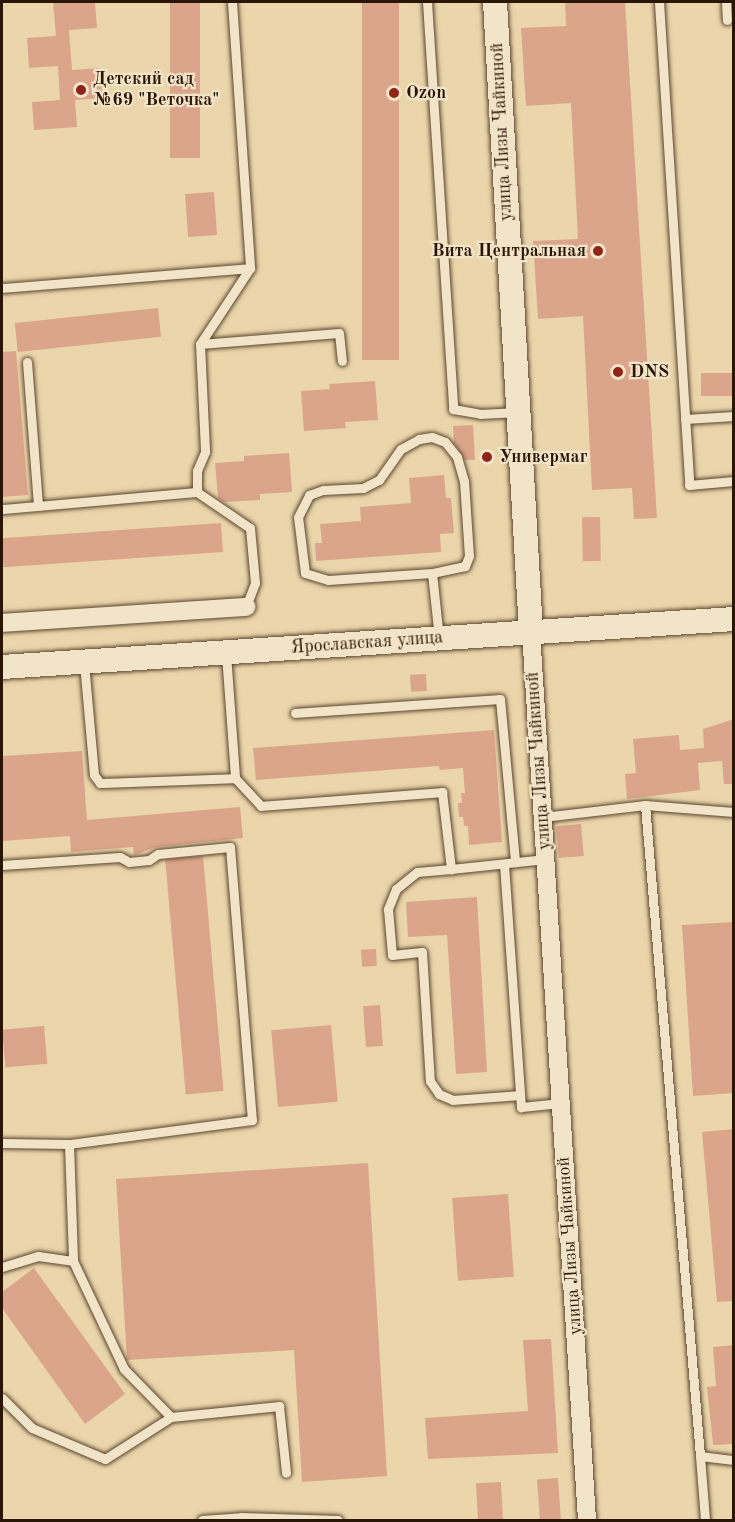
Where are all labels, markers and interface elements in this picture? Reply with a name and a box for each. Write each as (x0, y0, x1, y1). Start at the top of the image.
street label: улица Лизы Чайкиной (487, 42, 517, 222)
place label: Детский сад №69 "Веточка" (93, 69, 219, 112)
place label: Ozon (406, 82, 446, 104)
marker: Детский сад №69 "Веточка" (74, 83, 88, 97)
marker: Ozon (387, 86, 401, 100)
place label: Вита Центральная (432, 240, 586, 262)
marker: Вита Центральная (591, 244, 605, 258)
place label: DNS (630, 361, 669, 383)
marker: DNS (611, 365, 625, 379)
place label: Универмаг (499, 446, 588, 468)
marker: Универмаг (480, 450, 494, 464)
street label: Ярославская улица (290, 627, 444, 659)
street label: улица Лизы Чайкиной (522, 671, 556, 851)
street label: улица Лизы Чайкиной (553, 1156, 587, 1336)

